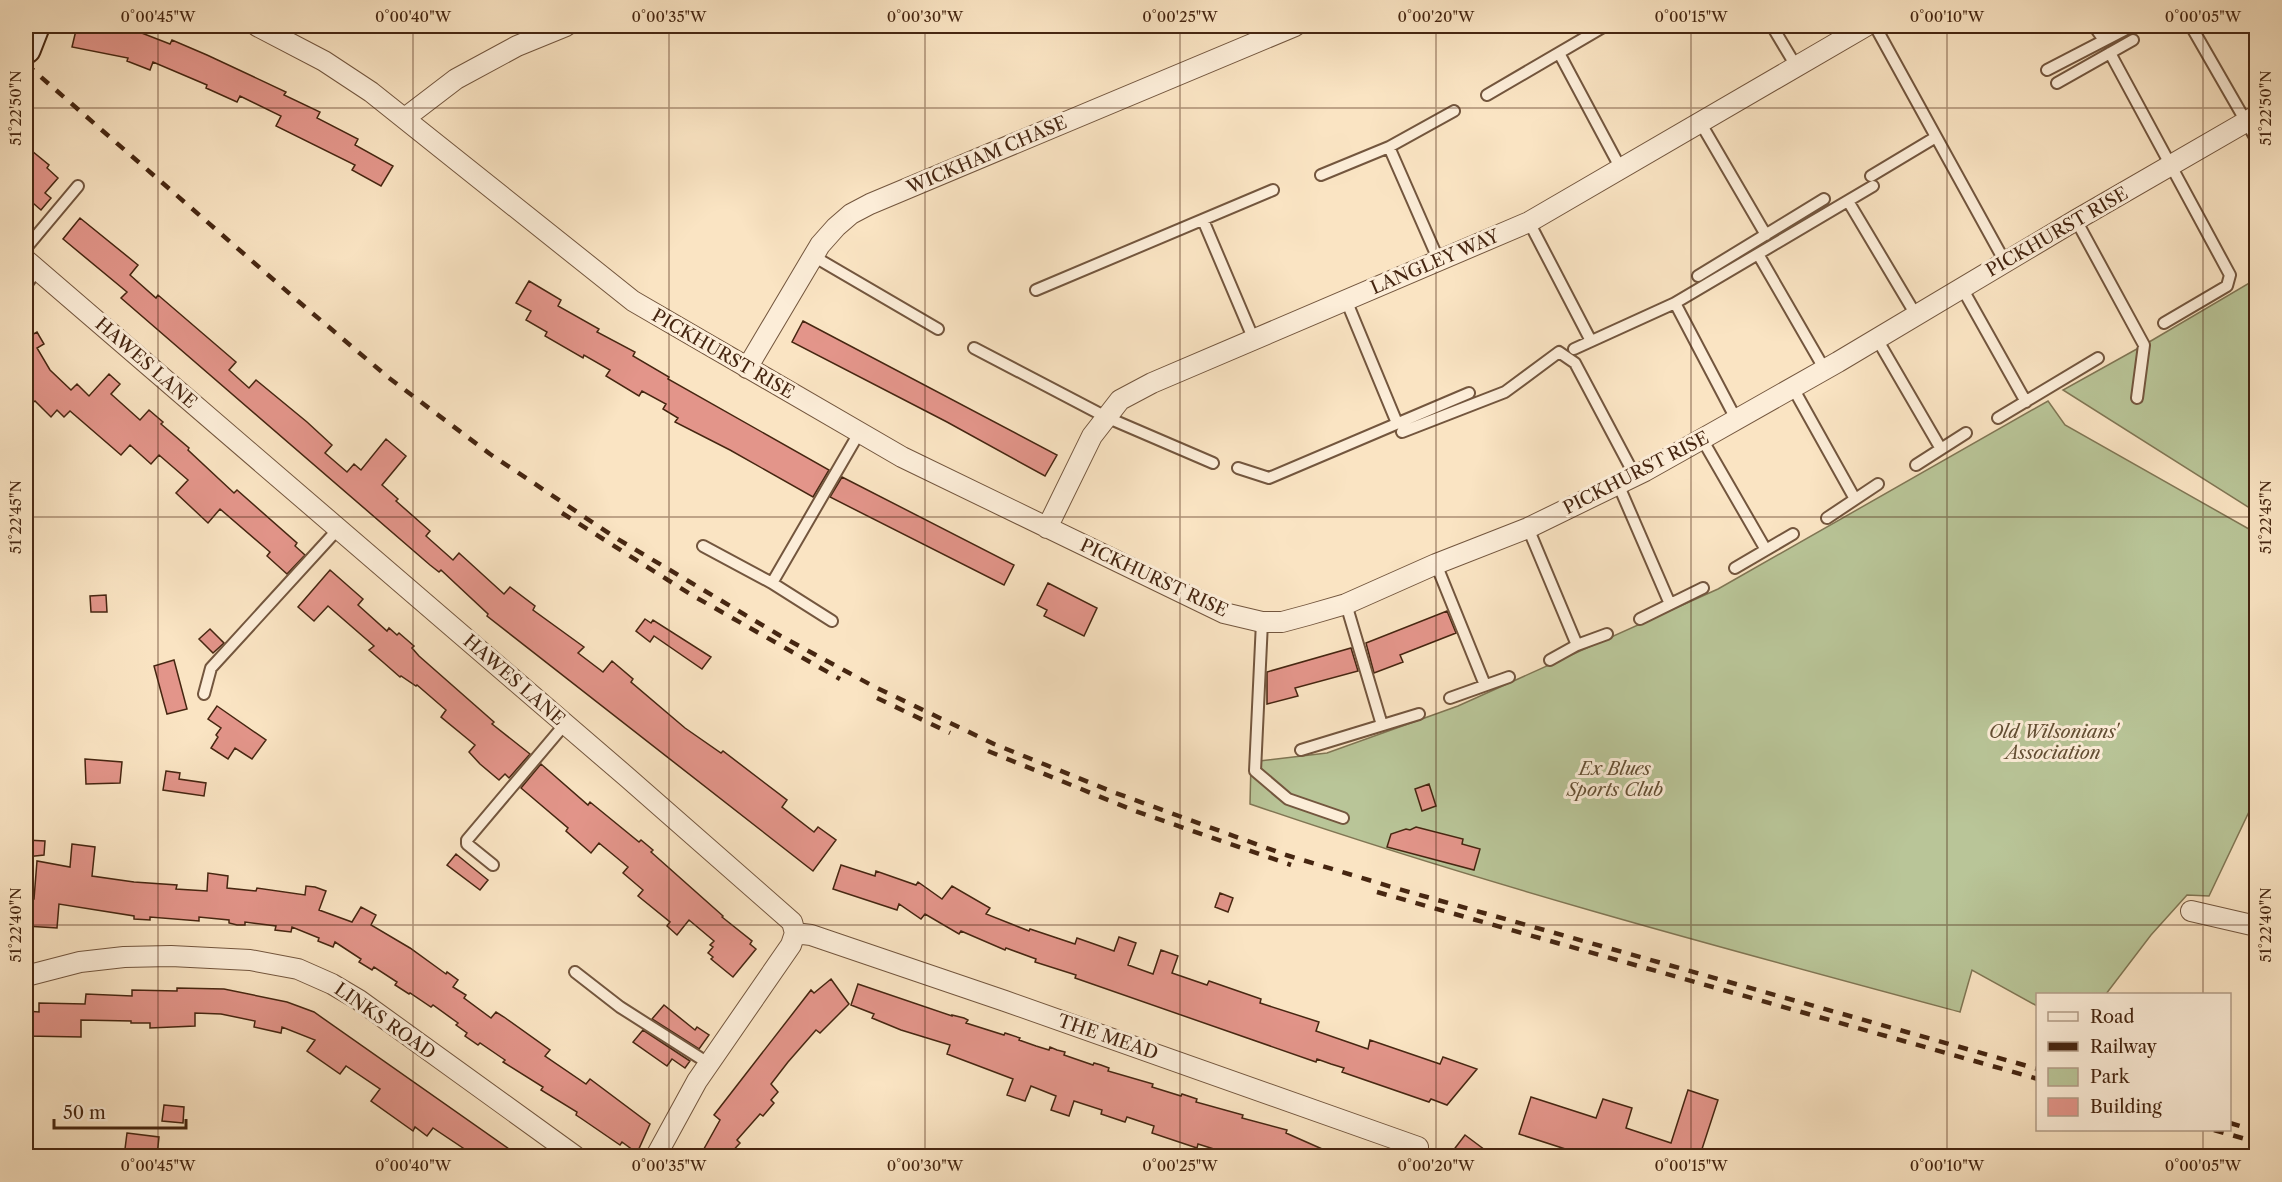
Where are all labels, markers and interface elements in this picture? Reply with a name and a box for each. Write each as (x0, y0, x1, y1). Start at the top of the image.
text: 0°00'45"W (121, 7, 196, 26)
text: 0°00'40"W (375, 7, 452, 26)
text: 0°00'35"W (631, 7, 707, 26)
text: 0°00'30"W (887, 7, 964, 26)
text: 0°00'25"W (1142, 7, 1218, 26)
text: 0°00'20"W (1398, 7, 1475, 26)
text: 0°00'15"W (1654, 7, 1728, 26)
text: 0°00'10"W (1910, 7, 1985, 26)
text: 0°00'05"W (2165, 7, 2242, 26)
text: 51°22'50"N (6, 70, 25, 146)
text: 51°22'50"N (2256, 70, 2275, 146)
street label: WICKHAM CHASE (903, 111, 1070, 199)
street label: PICKHURST RISE (1982, 182, 2132, 282)
street label: LANGLEY WAY (1367, 224, 1504, 299)
street label: PICKHURST RISE (648, 304, 798, 404)
street label: HAWES LANE (91, 313, 201, 413)
street label: PICKHURST RISE (1560, 427, 1712, 519)
text: 51°22'45"N (6, 480, 25, 554)
text: 51°22'45"N (2256, 480, 2275, 554)
street label: PICKHURST RISE (1077, 534, 1231, 622)
street label: HAWES LANE (459, 630, 569, 730)
park label: Old Wilsonians' Association (1989, 721, 2120, 764)
park label: Ex Blues Sports Club (1566, 758, 1663, 801)
text: 51°22'40"N (6, 887, 25, 963)
text: 51°22'40"N (2256, 887, 2275, 963)
street label: LINKS ROAD (330, 978, 440, 1064)
legend (2036, 993, 2231, 1131)
text: Road (2090, 1006, 2135, 1028)
street label: THE MEAD (1055, 1010, 1161, 1064)
text: Railway (2090, 1036, 2158, 1058)
text: Park (2090, 1066, 2131, 1088)
scale bar (54, 1092, 186, 1130)
text: Building (2090, 1096, 2162, 1118)
text: 50 m (63, 1102, 106, 1124)
text: 0°00'45"W (121, 1156, 196, 1175)
text: 0°00'40"W (375, 1156, 452, 1175)
text: 0°00'35"W (631, 1156, 707, 1175)
text: 0°00'30"W (887, 1156, 964, 1175)
text: 0°00'25"W (1142, 1156, 1218, 1175)
text: 0°00'20"W (1398, 1156, 1475, 1175)
text: 0°00'15"W (1654, 1156, 1728, 1175)
text: 0°00'10"W (1910, 1156, 1985, 1175)
text: 0°00'05"W (2165, 1156, 2242, 1175)

